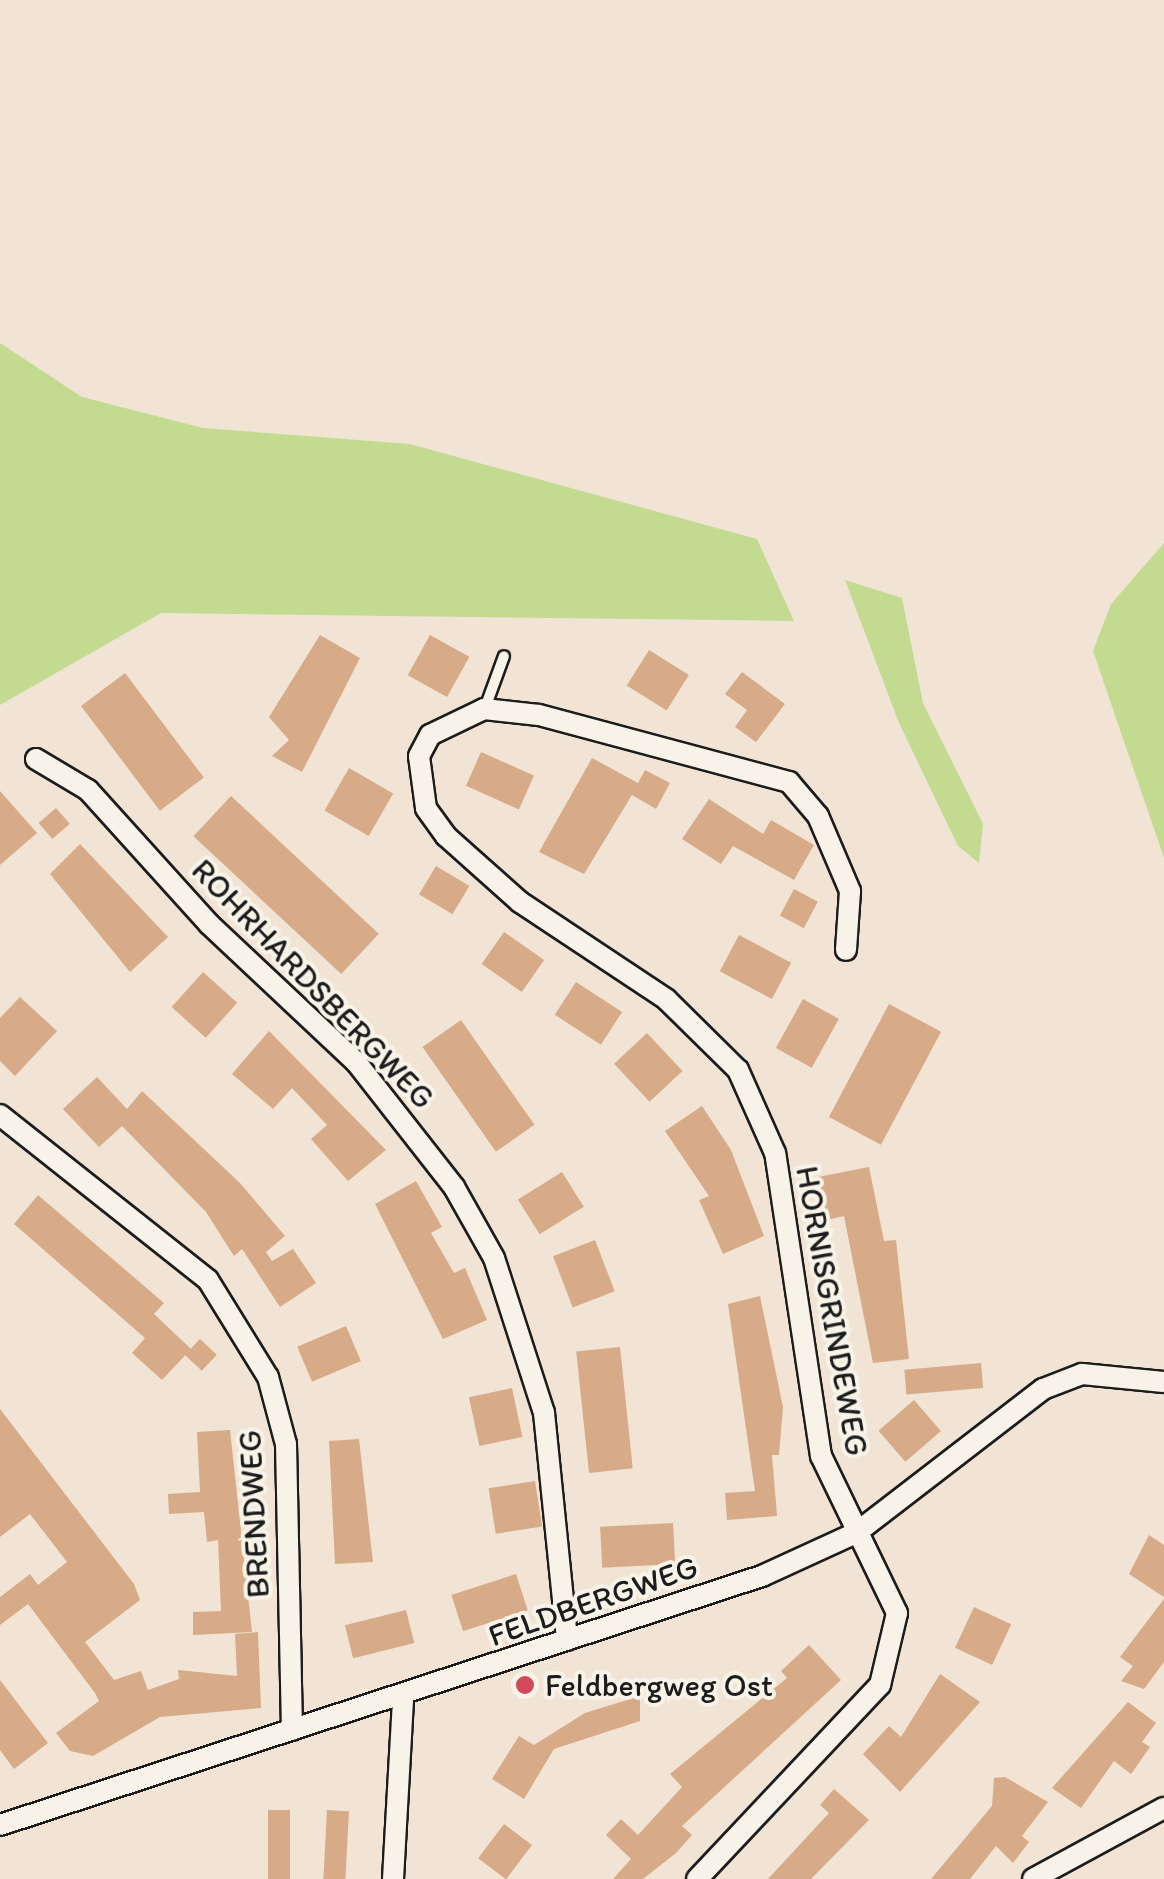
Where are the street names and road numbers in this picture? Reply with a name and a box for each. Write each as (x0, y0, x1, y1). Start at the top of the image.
street label: ROHRHARDSBERGWEG (184, 851, 442, 1117)
street label: HORNISGRINDEWEG (788, 1163, 876, 1459)
street label: BRENDWEG (230, 1429, 278, 1599)
street label: FELDBERGWEG (483, 1547, 703, 1655)

